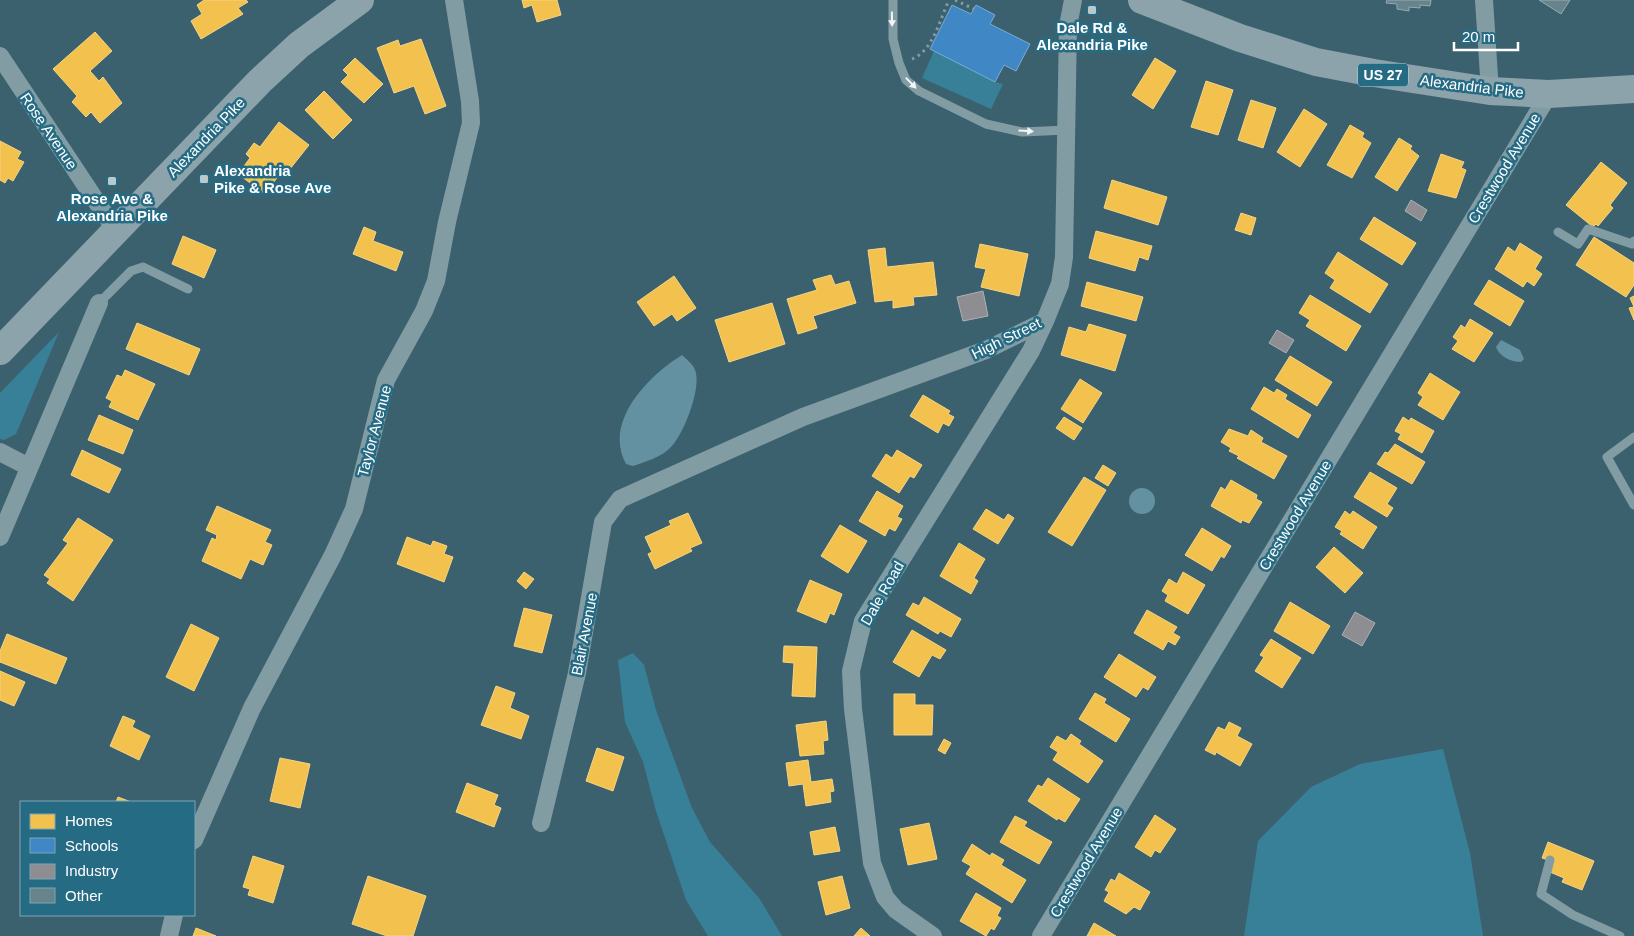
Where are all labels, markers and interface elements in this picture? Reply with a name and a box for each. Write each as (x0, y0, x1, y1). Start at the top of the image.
marker: Dale Rd & Alexandria Pike (1086, 4, 1098, 16)
one-way arrow (889, 12, 897, 28)
place label: Dale Rd & Alexandria Pike (1036, 19, 1148, 53)
scale bar (1454, 20, 1518, 52)
text: 20 m (1462, 28, 1495, 45)
road number: US 27 (1358, 64, 1408, 86)
street label: Alexandria Pike (1419, 71, 1525, 101)
one-way arrow (905, 77, 917, 89)
street label: Rose Avenue (17, 89, 81, 173)
street label: Alexandria Pike (164, 94, 248, 180)
street label: Crestwood Avenue (1464, 110, 1544, 226)
one-way arrow (1019, 128, 1035, 136)
place label: Alexandria Pike & Rose Ave (214, 162, 331, 196)
marker: Alexandria Pike & Rose Ave (198, 173, 210, 185)
marker: Rose Ave & Alexandria Pike (106, 175, 118, 187)
place label: Rose Ave & Alexandria Pike (56, 190, 168, 224)
street label: High Street (969, 314, 1044, 362)
street label: Taylor Avenue (354, 383, 394, 479)
street label: Crestwood Avenue (1255, 457, 1335, 573)
street label: Dale Road (857, 558, 907, 628)
street label: Blair Avenue (568, 591, 600, 677)
legend (20, 801, 195, 916)
street label: Crestwood Avenue (1046, 804, 1126, 920)
text: Homes (65, 812, 113, 829)
text: Schools (65, 837, 118, 854)
text: Industry (65, 862, 119, 879)
text: Other (65, 887, 103, 904)

